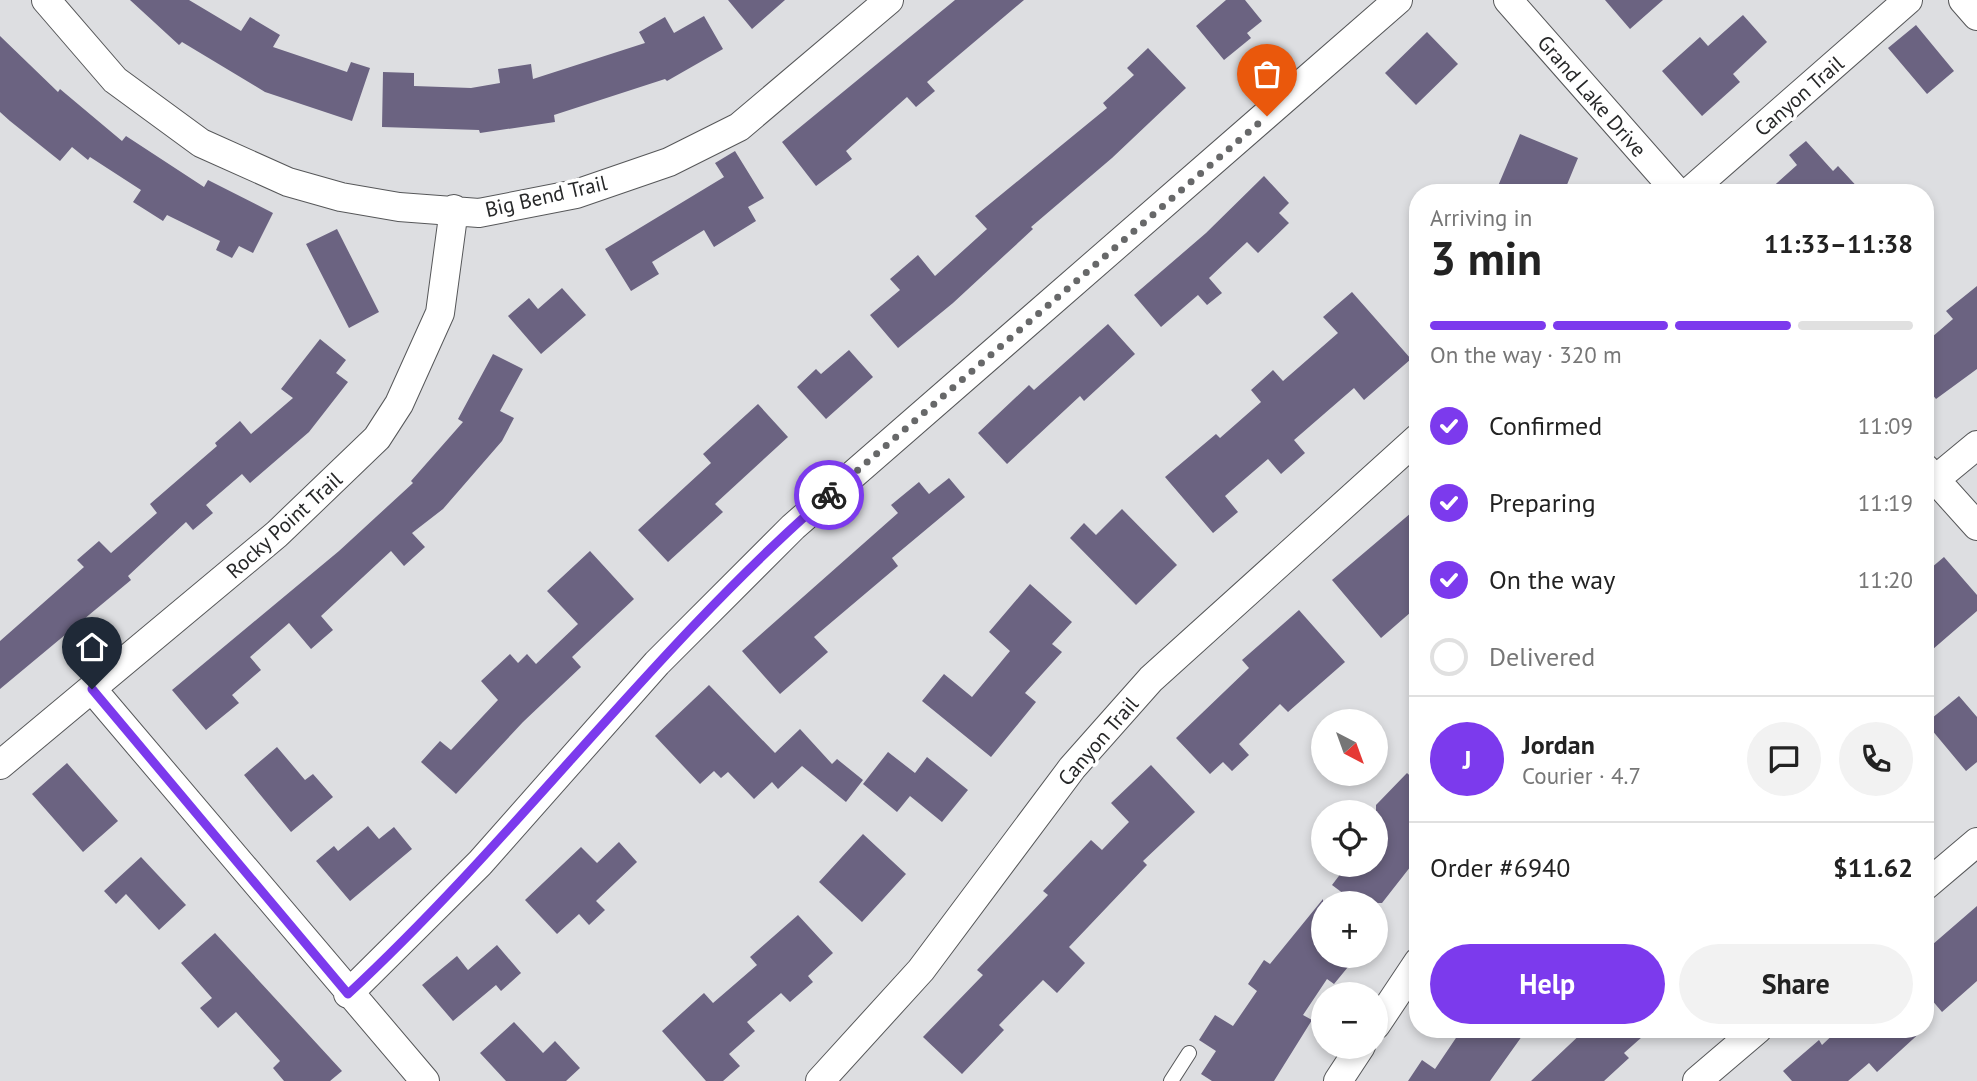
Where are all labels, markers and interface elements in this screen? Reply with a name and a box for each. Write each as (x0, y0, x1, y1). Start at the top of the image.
street label: Grand Lake Drive (1532, 29, 1652, 163)
pin (1237, 44, 1297, 116)
street label: Canyon Trail (1749, 50, 1849, 142)
icon: bag (1248, 55, 1286, 93)
street label: Big Bend Trail (482, 169, 610, 223)
text: Arriving in (1430, 203, 1532, 232)
text: 11:33–11:38 (1764, 227, 1913, 260)
text: 3 min (1430, 228, 1542, 288)
text: On the way · 320 m (1430, 340, 1622, 369)
icon: check (1430, 407, 1468, 445)
text: Confirmed (1489, 409, 1602, 442)
text: 11:09 (1858, 411, 1913, 440)
courier (794, 460, 864, 530)
street label: Rocky Point Trail (220, 466, 348, 584)
icon: bike (810, 476, 848, 514)
icon: check (1430, 484, 1468, 522)
text: Preparing (1489, 486, 1596, 519)
text: 11:19 (1858, 488, 1913, 517)
icon: check (1430, 561, 1468, 599)
text: On the way (1489, 563, 1615, 596)
text: 11:20 (1858, 565, 1913, 594)
pin (62, 617, 122, 689)
icon: home (73, 628, 111, 666)
text: Delivered (1489, 640, 1595, 673)
street label: Canyon Trail (1052, 691, 1144, 791)
north arrow (1311, 709, 1388, 786)
map controls (1311, 709, 1388, 1059)
button: chat (1747, 722, 1821, 796)
button: phone (1839, 722, 1913, 796)
text: Jordan (1522, 728, 1595, 761)
text: J (1463, 743, 1471, 776)
text: Courier · 4.7 (1522, 761, 1641, 790)
button: locate (1311, 800, 1388, 877)
text: Order #6940 (1430, 851, 1570, 884)
text: $11.62 (1833, 851, 1913, 884)
button: + (1311, 891, 1388, 968)
button: Help (1430, 944, 1665, 1024)
button: Share (1679, 944, 1913, 1024)
button: − (1311, 982, 1388, 1059)

